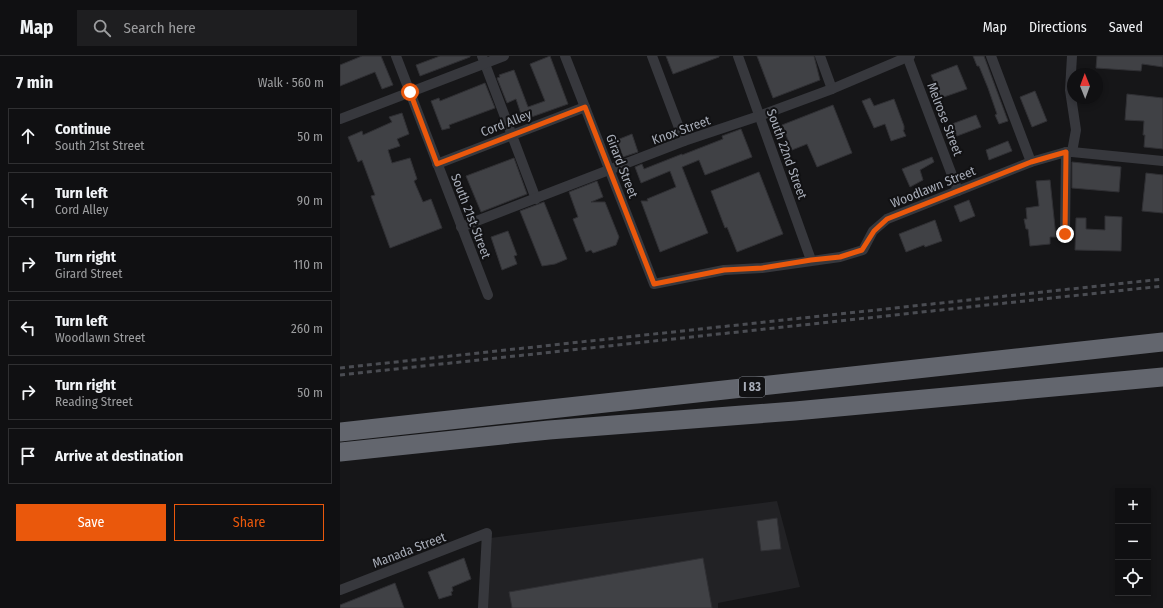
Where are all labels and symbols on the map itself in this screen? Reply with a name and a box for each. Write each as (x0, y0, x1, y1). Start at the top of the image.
north arrow (1067, 68, 1103, 104)
street label: Melrose Street (924, 80, 966, 158)
route start (401, 83, 419, 101)
street label: Cord Alley (478, 106, 534, 140)
street label: South 22nd Street (764, 107, 810, 202)
street label: Knox Street (650, 112, 713, 148)
street label: Girard Street (603, 132, 641, 201)
street label: Woodlawn Street (888, 163, 978, 211)
street label: South 21st Street (448, 171, 494, 261)
route end (1056, 225, 1074, 243)
road number: I 83 (739, 377, 765, 397)
street label: Manada Street (370, 529, 448, 571)

